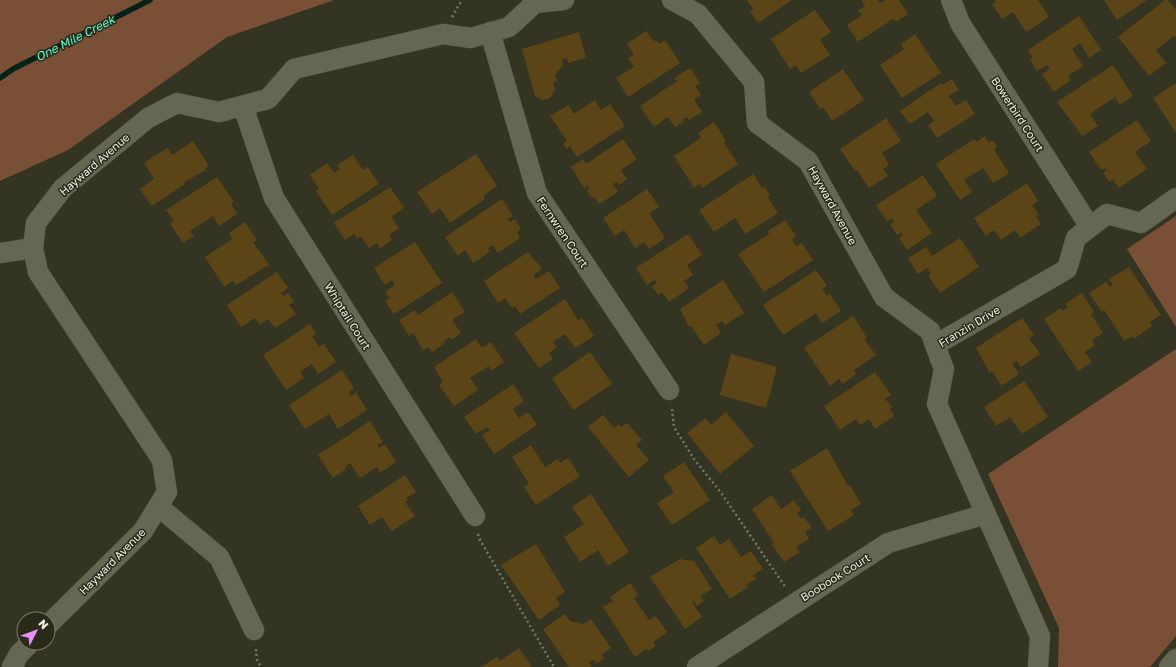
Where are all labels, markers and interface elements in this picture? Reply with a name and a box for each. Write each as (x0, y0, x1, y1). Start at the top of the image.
water label: One Mile Creek (33, 11, 118, 64)
street label: Bowerbird Court (989, 74, 1047, 154)
street label: Hayward Avenue (56, 130, 132, 198)
street label: Hayward Avenue (806, 163, 860, 247)
street label: Fernwren Court (535, 194, 591, 270)
street label: Whiptail Court (322, 280, 374, 352)
street label: Franzin Drive (936, 303, 1002, 349)
street label: Hayward Avenue (76, 525, 148, 597)
street label: Boobook Court (798, 551, 872, 603)
north arrow (16, 611, 56, 651)
text: N (36, 617, 51, 631)

